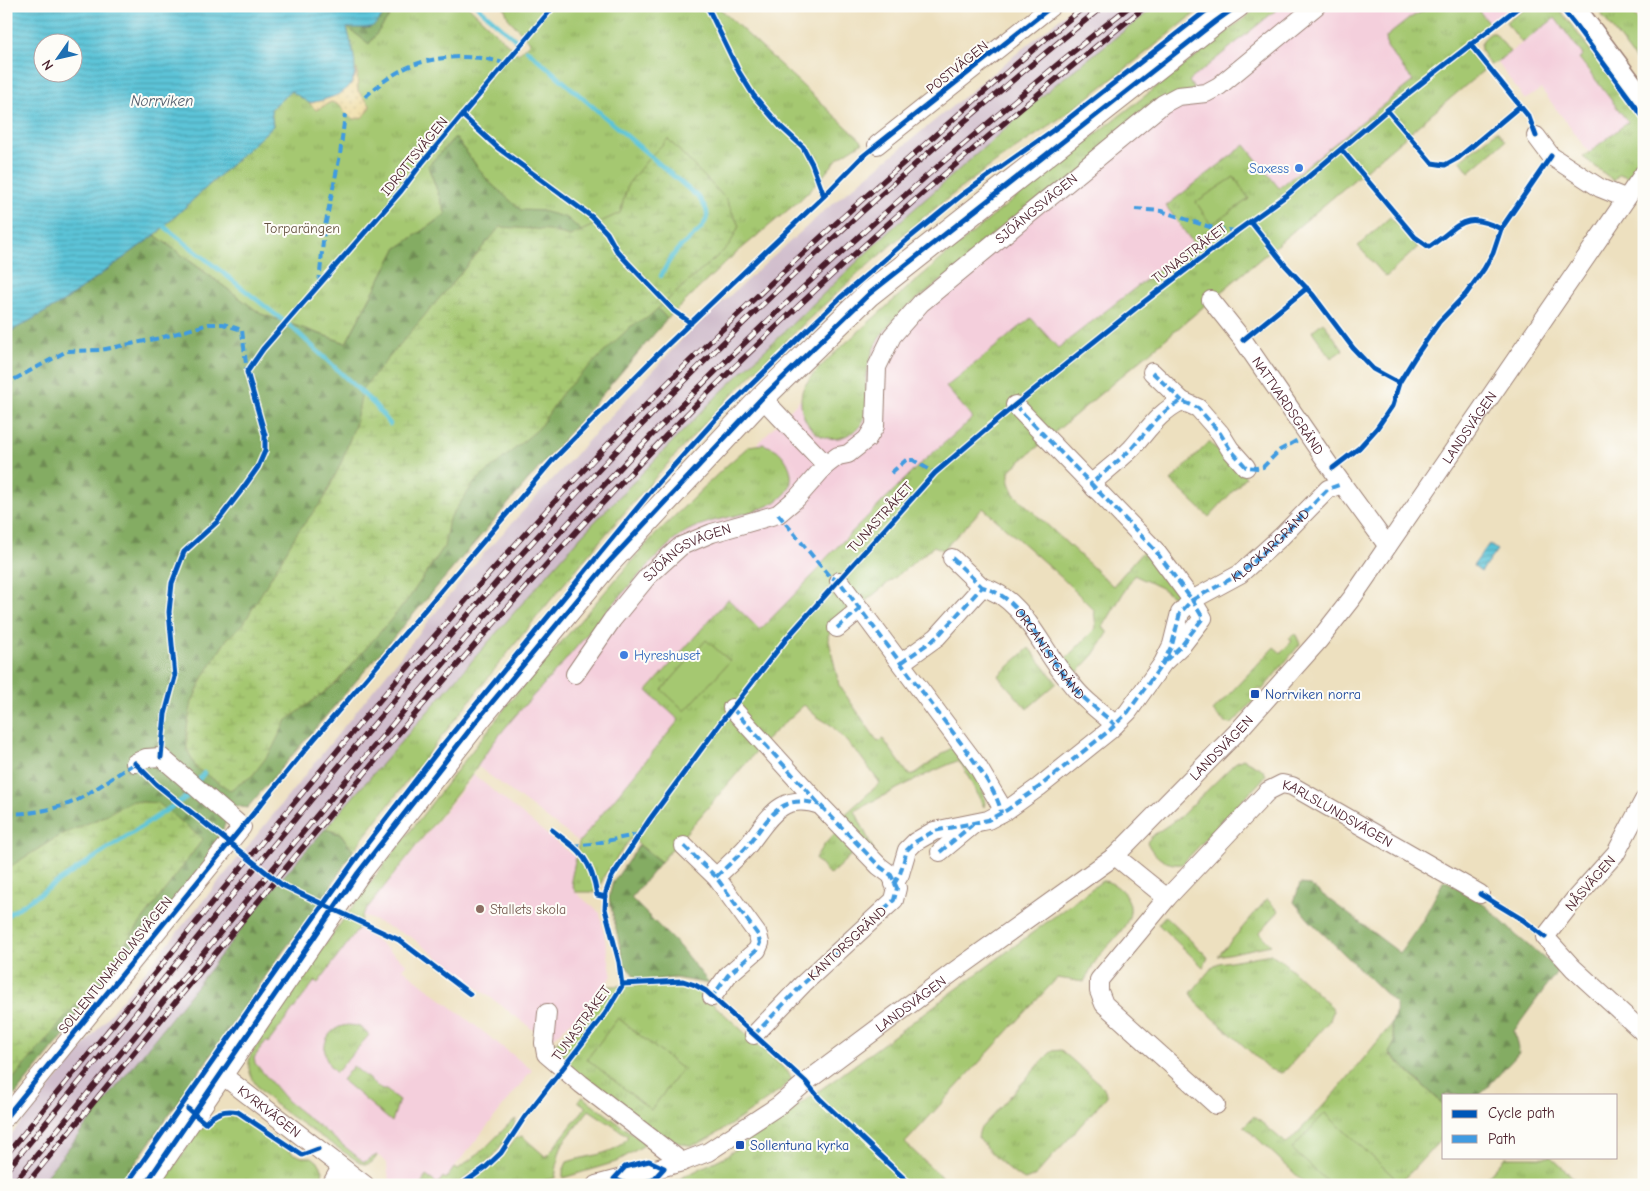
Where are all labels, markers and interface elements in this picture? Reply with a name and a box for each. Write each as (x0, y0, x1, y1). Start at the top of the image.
north arrow (32, 32, 82, 82)
street label: POSTVÄGEN (923, 37, 992, 98)
text: N (38, 56, 57, 74)
water label: Norrviken (131, 92, 193, 110)
street label: IDROTTSVÄGEN (377, 113, 451, 199)
place label: Saxess (1249, 160, 1289, 177)
marker: Saxess (1293, 162, 1305, 174)
street label: SJÖÄNGSVÄGEN (992, 170, 1081, 248)
street label: TUNASTRÅKET (1148, 219, 1231, 287)
park label: Torparängen (264, 220, 340, 237)
street label: NATTVARDSGRÄND (1248, 354, 1328, 459)
street label: LANDSVÄGEN (1439, 388, 1500, 467)
street label: TUNASTRÅKET (844, 478, 917, 556)
street label: KLOCKARGRÄND (1228, 505, 1313, 586)
street label: SJÖÄNGSVÄGEN (639, 520, 733, 585)
street label: ORGANISTGRÄND (1011, 604, 1089, 703)
place label: Hyreshuset (634, 647, 701, 664)
marker: Hyreshuset (618, 649, 630, 661)
place label: Norrviken norra (1265, 686, 1361, 703)
marker: Norrviken norra (1249, 688, 1261, 700)
street label: LANDSVÄGEN (1186, 712, 1257, 784)
street label: KARLSLUNDSVÄGEN (1281, 776, 1396, 851)
street label: NÅSVÄGEN (1562, 852, 1619, 915)
street label: SOLLENTUNAHOLMSVÄGEN (55, 893, 176, 1037)
place label: Stallets skola (490, 901, 566, 918)
street label: KANTORSGRÄND (804, 902, 890, 984)
marker: Stallets skola (474, 903, 486, 915)
street label: LANDSVÄGEN (872, 972, 950, 1036)
street label: TUNASTRÅKET (548, 982, 615, 1064)
street label: KYRKVÄGEN (234, 1082, 304, 1141)
legend (1442, 1094, 1618, 1158)
text: Cycle path (1488, 1104, 1555, 1122)
text: Path (1488, 1130, 1516, 1148)
place label: Sollentuna kyrka (750, 1137, 849, 1154)
marker: Sollentuna kyrka (734, 1139, 746, 1151)

